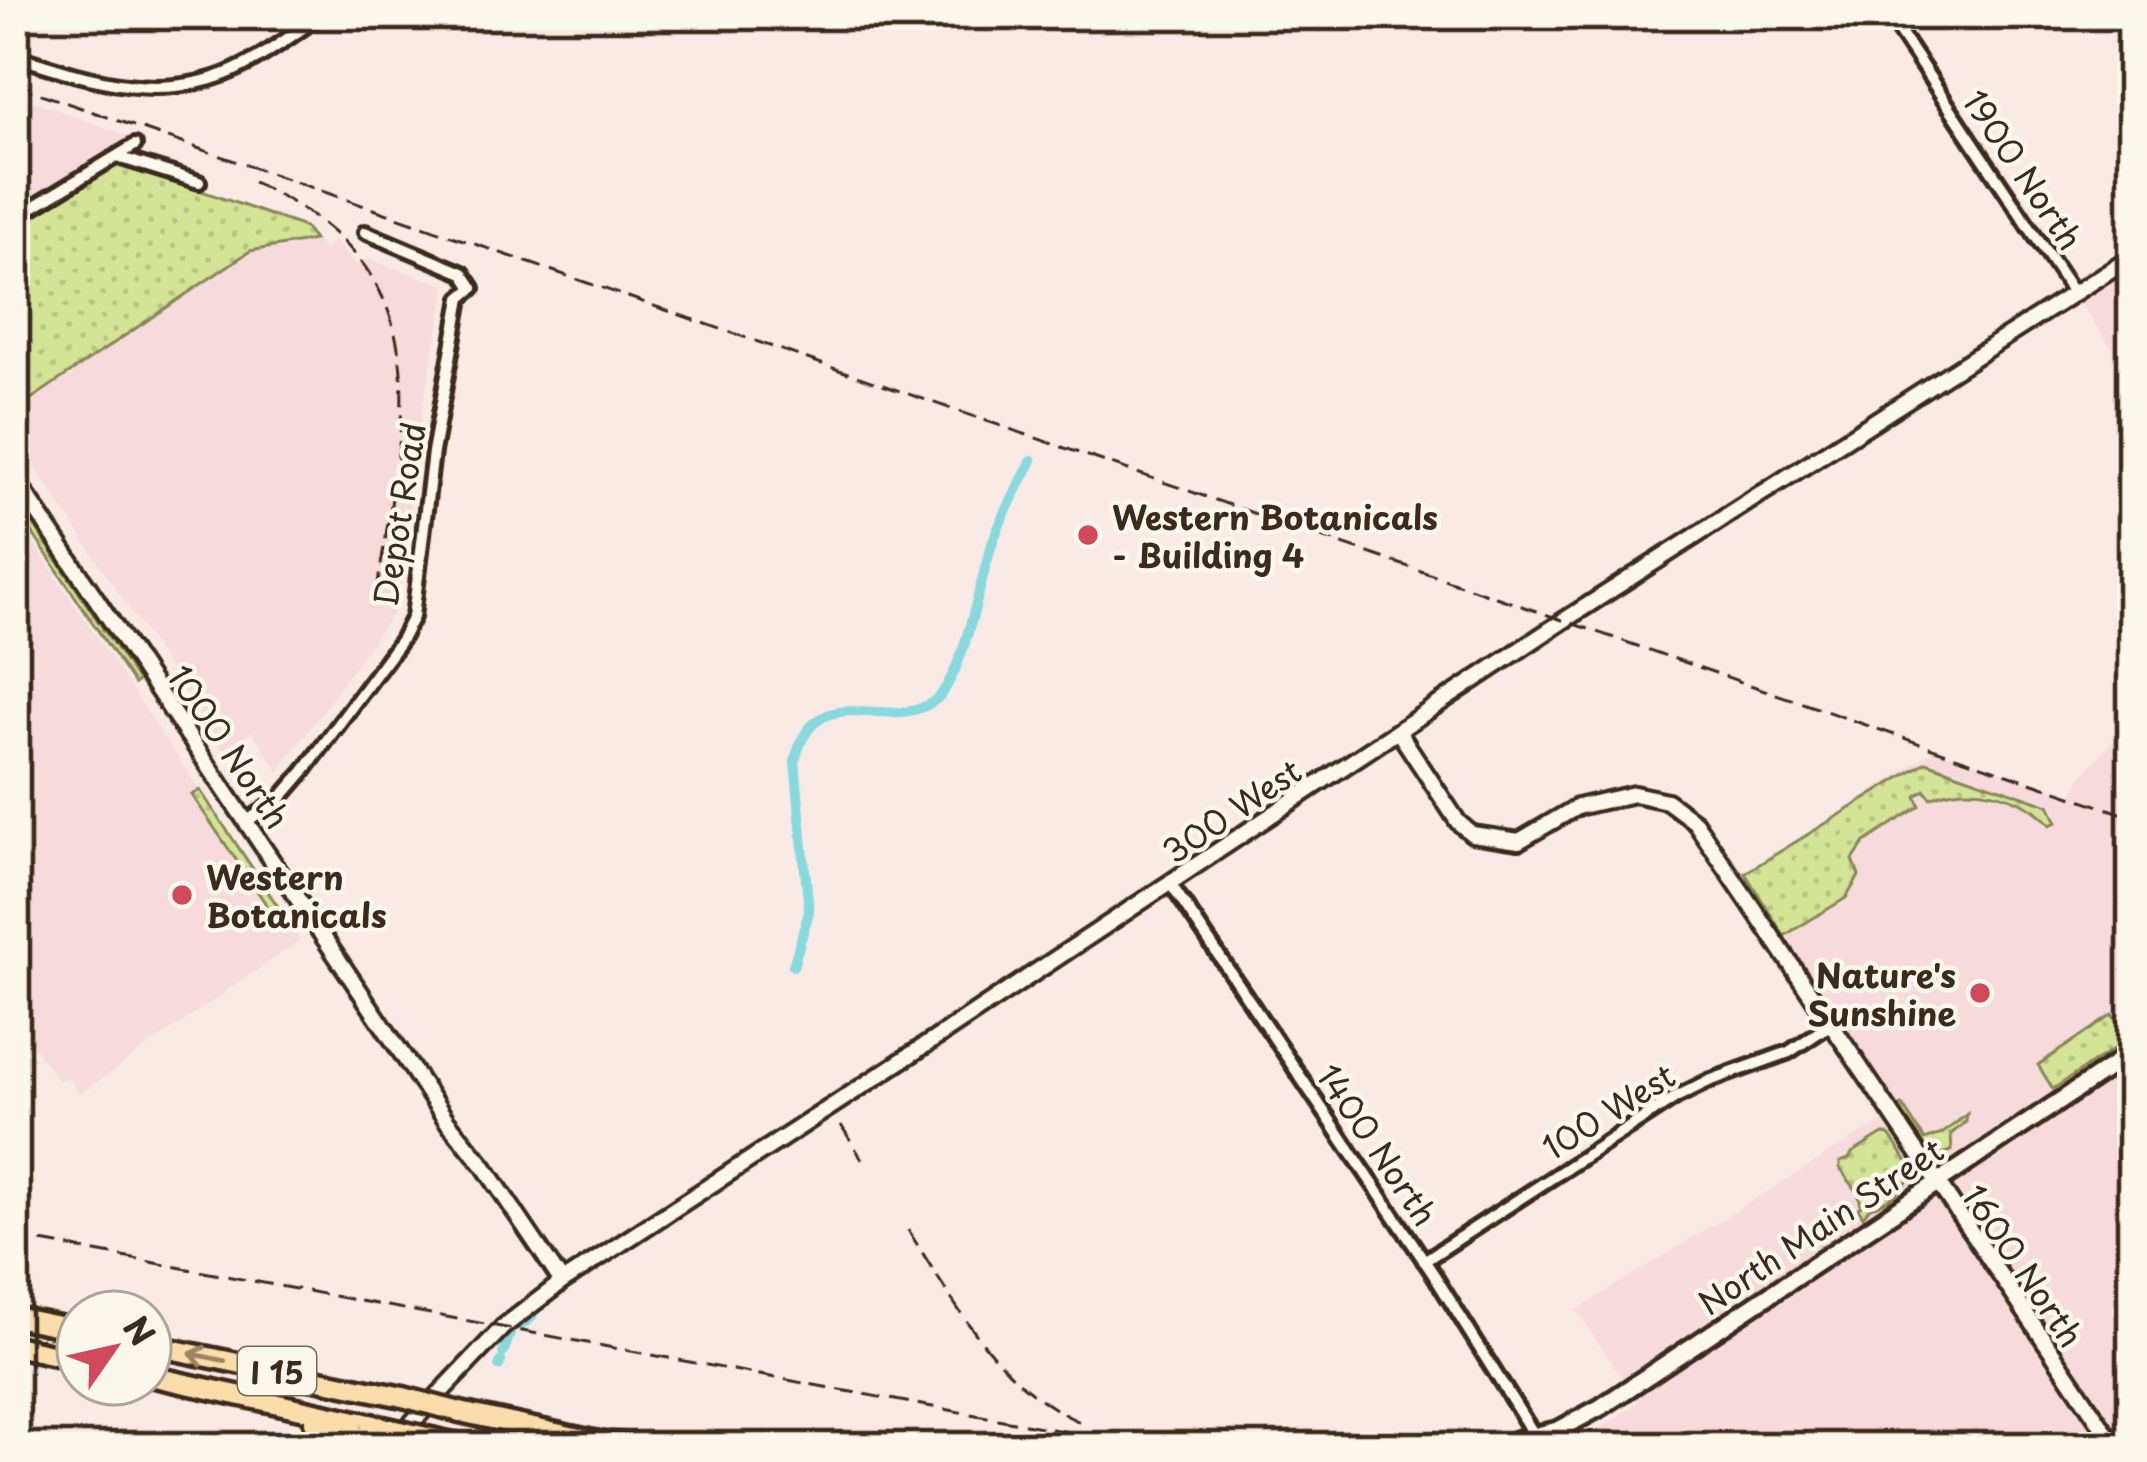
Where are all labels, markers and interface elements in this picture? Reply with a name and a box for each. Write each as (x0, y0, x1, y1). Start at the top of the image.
street label: 1900 North (1952, 79, 2096, 259)
street label: Depot Road (359, 418, 437, 610)
place label: Western Botanicals - Building 4 (1112, 491, 1438, 579)
marker: Western Botanicals - Building 4 (1075, 522, 1101, 548)
street label: 1000 North (157, 654, 303, 838)
street label: 300 West (1151, 745, 1311, 875)
place label: Western Botanicals (206, 851, 387, 939)
marker: Western Botanicals (169, 882, 195, 908)
place label: Nature's Sunshine (1807, 949, 1956, 1037)
marker: Nature's Sunshine (1967, 980, 1993, 1006)
street label: 100 West (1532, 1050, 1684, 1170)
street label: 1400 North (1305, 1053, 1451, 1235)
street label: North Main Street (1687, 1124, 1953, 1326)
street label: 1600 North (1951, 1174, 2097, 1356)
north arrow (54, 1288, 174, 1408)
text: N (112, 1305, 169, 1355)
one-way arrow (188, 1344, 226, 1367)
road number: I 15 (238, 1347, 316, 1395)

